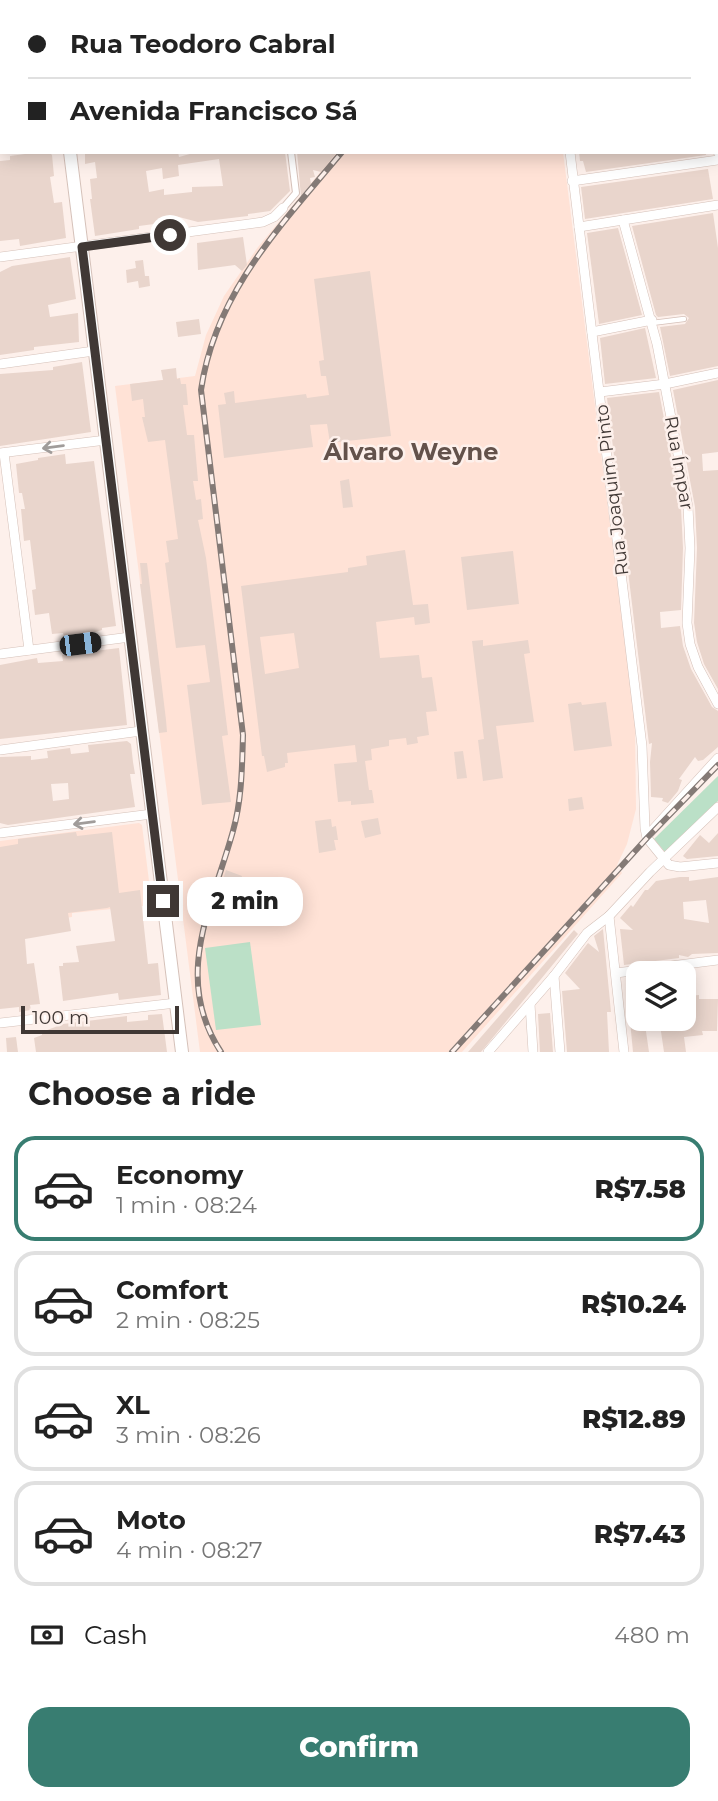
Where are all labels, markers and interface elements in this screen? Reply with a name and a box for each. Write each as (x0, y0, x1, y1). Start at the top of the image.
text: Rua Teodoro Cabral (70, 28, 336, 60)
text: Avenida Francisco Sá (70, 95, 358, 127)
route start (154, 219, 186, 251)
street label: Rua Joaquim Pinto (591, 403, 633, 577)
street label: Rua Ímpar (660, 414, 698, 512)
district label: Álvaro Weyne (323, 437, 498, 466)
one-way arrow (42, 440, 65, 453)
car (58, 631, 103, 657)
one-way arrow (74, 816, 96, 829)
callout: 2 min (188, 876, 303, 926)
route end (147, 885, 179, 917)
text: 2 min (211, 887, 279, 915)
map controls (626, 961, 696, 1031)
button: layers (626, 961, 696, 1031)
scale bar (21, 1003, 178, 1035)
text: 100 m (32, 1006, 89, 1029)
text: Choose a ride (28, 1074, 256, 1113)
icon: car (32, 1157, 95, 1220)
text: Economy (116, 1159, 243, 1191)
text: R$7.58 (594, 1173, 686, 1205)
text: 1 min · 08:24 (116, 1191, 257, 1219)
icon: car (32, 1272, 95, 1335)
text: Comfort (116, 1274, 228, 1306)
text: R$10.24 (581, 1288, 686, 1320)
text: 2 min · 08:25 (116, 1306, 260, 1334)
icon: car (32, 1387, 95, 1450)
text: XL (116, 1389, 150, 1421)
text: R$12.89 (582, 1403, 686, 1435)
text: 3 min · 08:26 (116, 1421, 261, 1449)
icon: car (32, 1502, 95, 1565)
text: Moto (116, 1504, 186, 1536)
text: R$7.43 (594, 1518, 686, 1550)
text: 4 min · 08:27 (116, 1536, 263, 1564)
icon: cash (28, 1616, 66, 1654)
text: Cash (84, 1619, 148, 1651)
text: 480 m (614, 1621, 690, 1649)
button: Confirm (28, 1707, 690, 1787)

